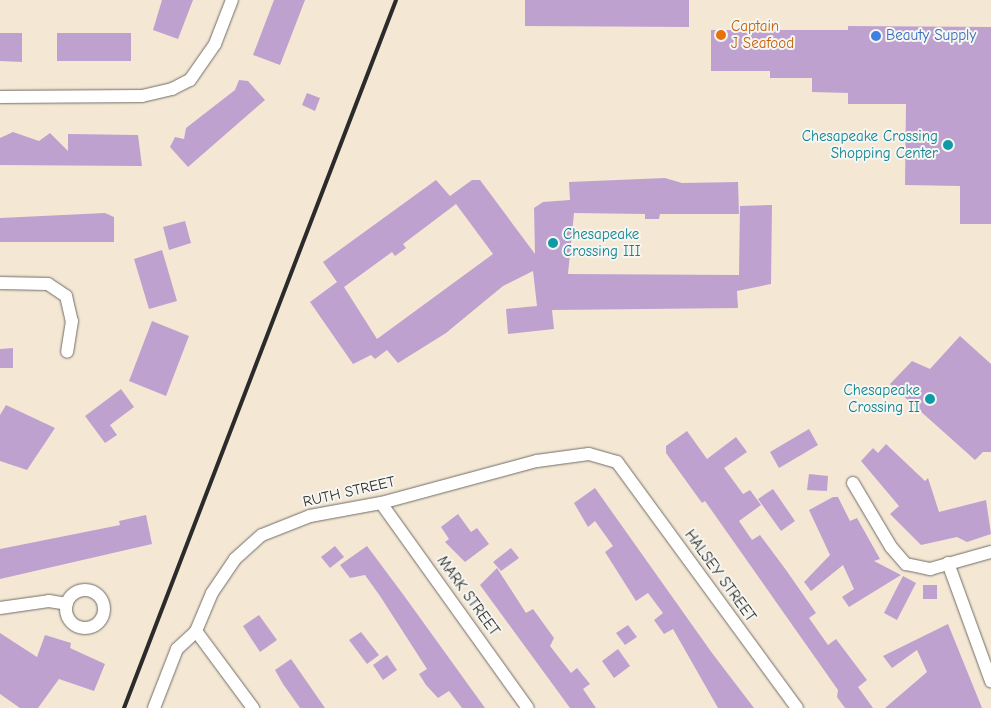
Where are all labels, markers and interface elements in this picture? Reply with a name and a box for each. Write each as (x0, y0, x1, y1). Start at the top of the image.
place label: Captain J Seafood (731, 17, 794, 52)
place label: Beauty Supply (886, 27, 976, 45)
marker: Captain J Seafood (715, 29, 727, 41)
marker: Beauty Supply (870, 30, 882, 42)
place label: Chesapeake Crossing Shopping Center (802, 127, 938, 162)
marker: Chesapeake Crossing Shopping Center (942, 139, 954, 151)
place label: Chesapeake Crossing III (563, 225, 641, 260)
marker: Chesapeake Crossing III (547, 237, 559, 249)
place label: Chesapeake Crossing II (844, 381, 920, 416)
marker: Chesapeake Crossing II (924, 393, 936, 405)
street label: RUTH STREET (301, 473, 397, 511)
street label: HALSEY STREET (681, 527, 759, 625)
street label: MARK STREET (433, 552, 503, 640)

